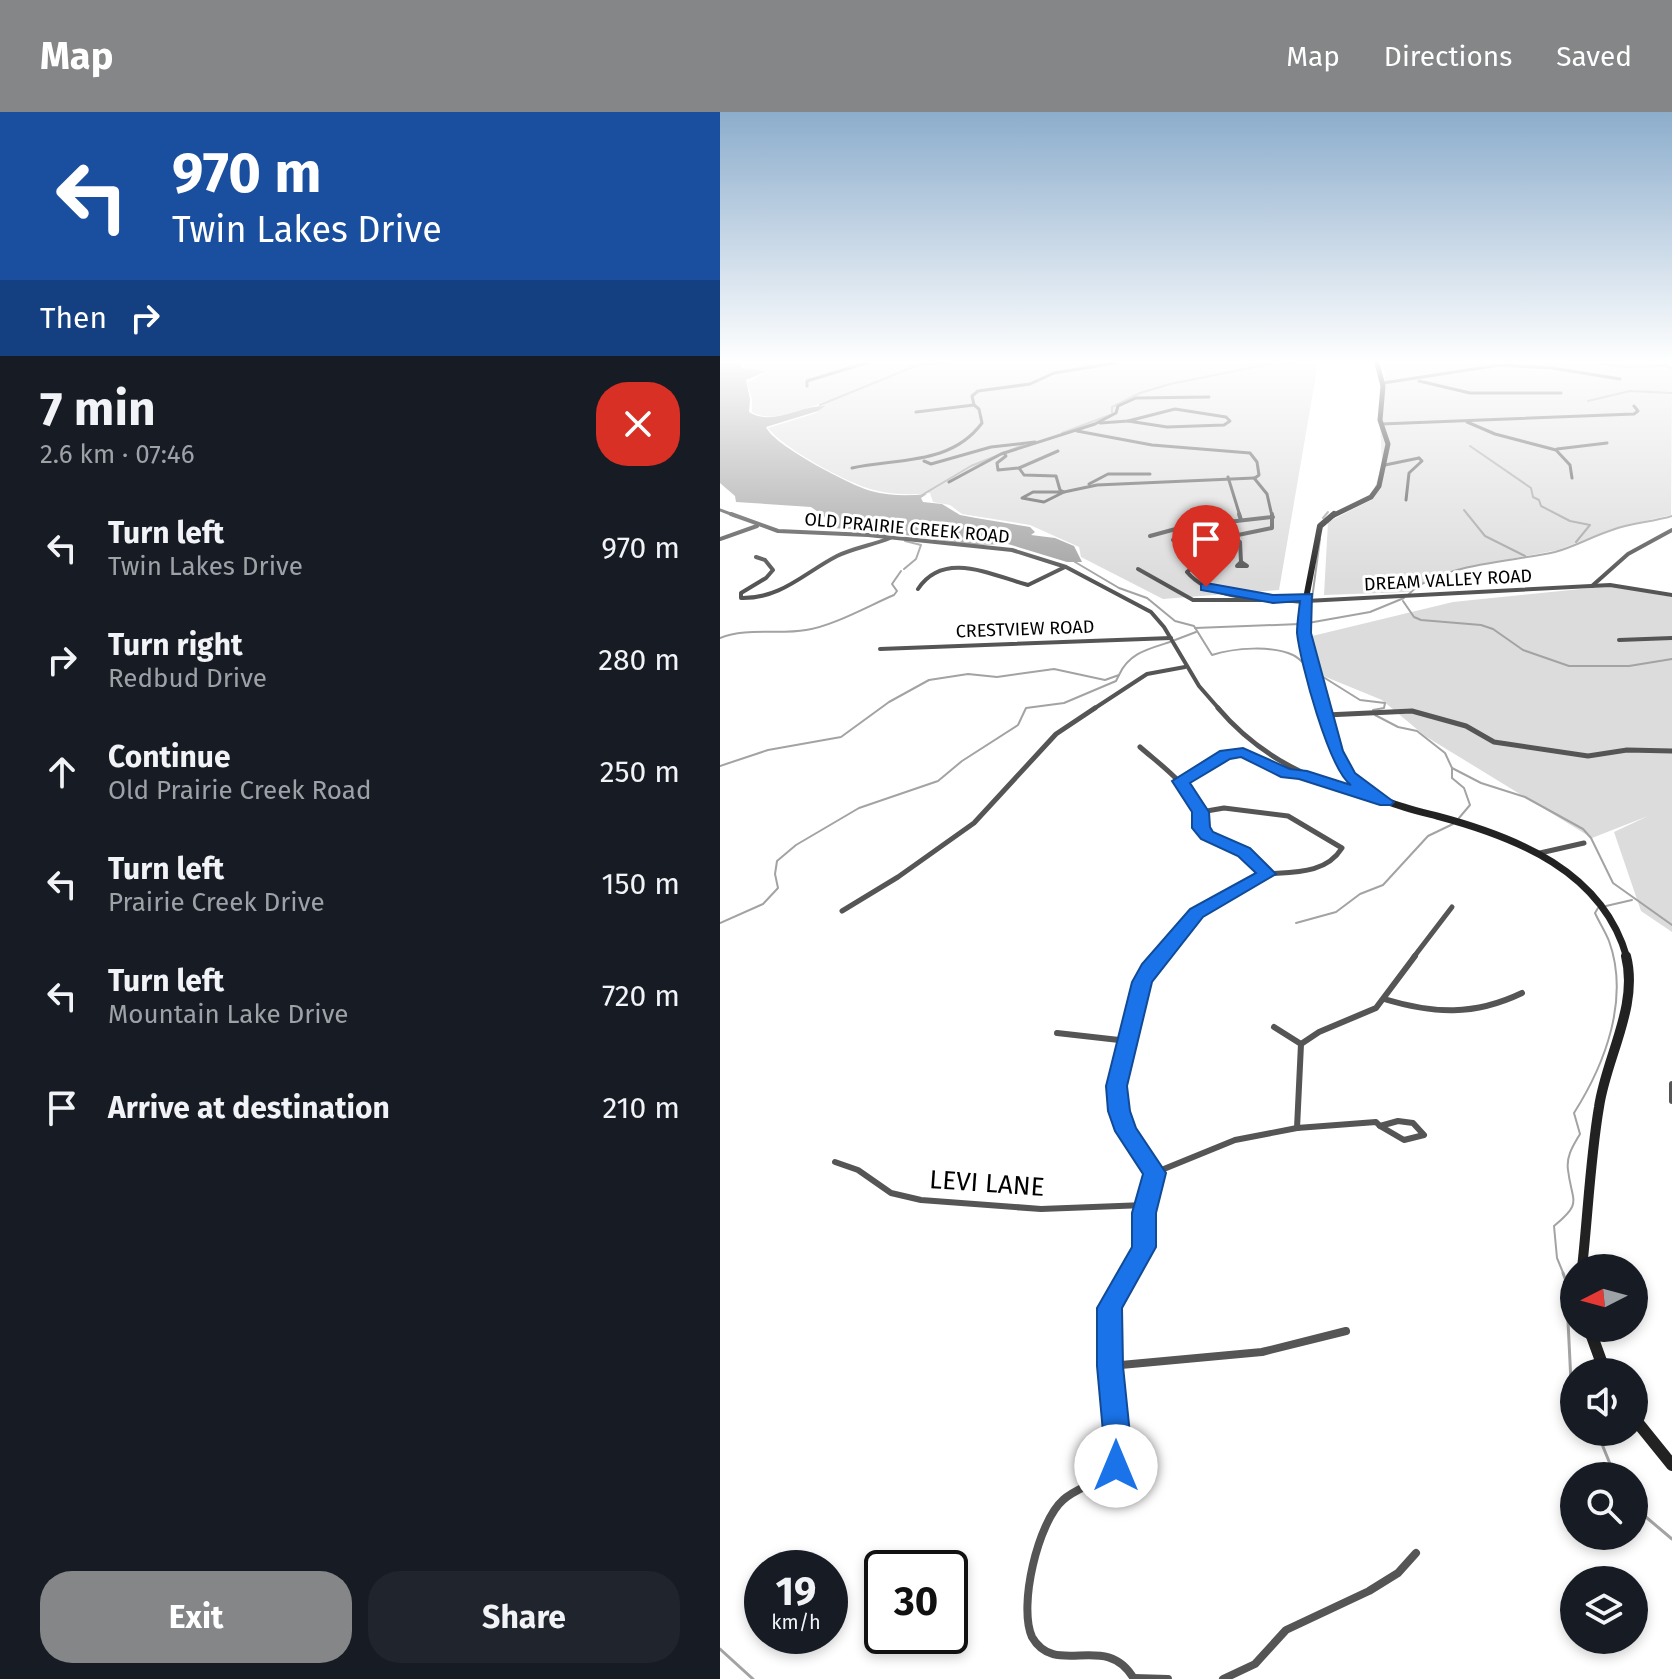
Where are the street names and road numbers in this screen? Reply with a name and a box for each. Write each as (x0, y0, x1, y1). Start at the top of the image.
street label: OLD PRAIRIE CREEK ROAD (803, 508, 1011, 548)
street label: DREAM VALLEY ROAD (1363, 565, 1533, 595)
street label: CRESTVIEW ROAD (955, 616, 1095, 642)
street label: LEVI LANE (928, 1164, 1046, 1203)

